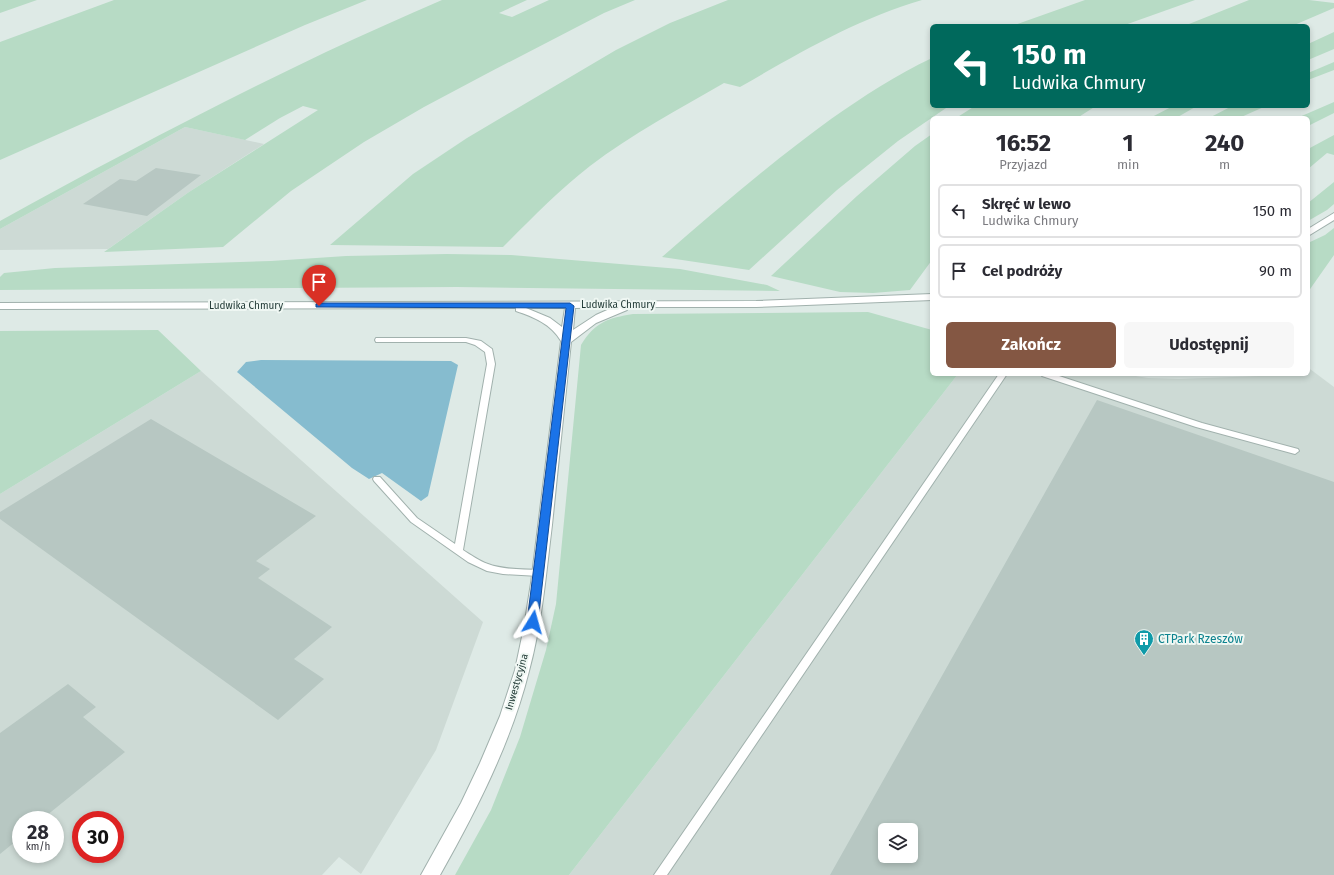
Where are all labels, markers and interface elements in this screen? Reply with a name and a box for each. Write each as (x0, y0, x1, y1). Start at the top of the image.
text: 150 m (1012, 38, 1087, 71)
icon: left (946, 40, 998, 92)
text: Ludwika Chmury (1012, 72, 1146, 94)
text: 16:52 (996, 129, 1051, 157)
text: 1 (1123, 129, 1134, 157)
text: 240 (1205, 129, 1244, 157)
text: Przyjazd (999, 157, 1048, 172)
text: min (1117, 157, 1139, 172)
text: m (1219, 157, 1230, 172)
text: Skręć w lewo (982, 195, 1071, 213)
icon: left (948, 200, 970, 222)
text: 150 m (1253, 202, 1292, 220)
text: Ludwika Chmury (982, 213, 1078, 228)
icon: arrive (948, 260, 970, 282)
text: Cel podróży (982, 262, 1062, 280)
text: 90 m (1259, 262, 1292, 280)
pin (302, 265, 336, 306)
icon: arrive (308, 271, 330, 293)
street label: Ludwika Chmury (581, 299, 655, 311)
street label: Ludwika Chmury (209, 300, 283, 312)
button: Zakończ (946, 322, 1116, 368)
button: Udostępnij (1124, 322, 1294, 368)
position arrow (512, 601, 554, 643)
building icon: CTPark Rzeszów (1133, 628, 1155, 656)
place label: CTPark Rzeszów (1158, 632, 1243, 646)
street label: Inwestycyjna (503, 652, 531, 712)
speed limit sign: 30 (72, 811, 124, 863)
text: 28 (27, 820, 49, 844)
map controls (878, 823, 918, 863)
button: layers (878, 823, 918, 863)
text: km/h (26, 841, 50, 853)

